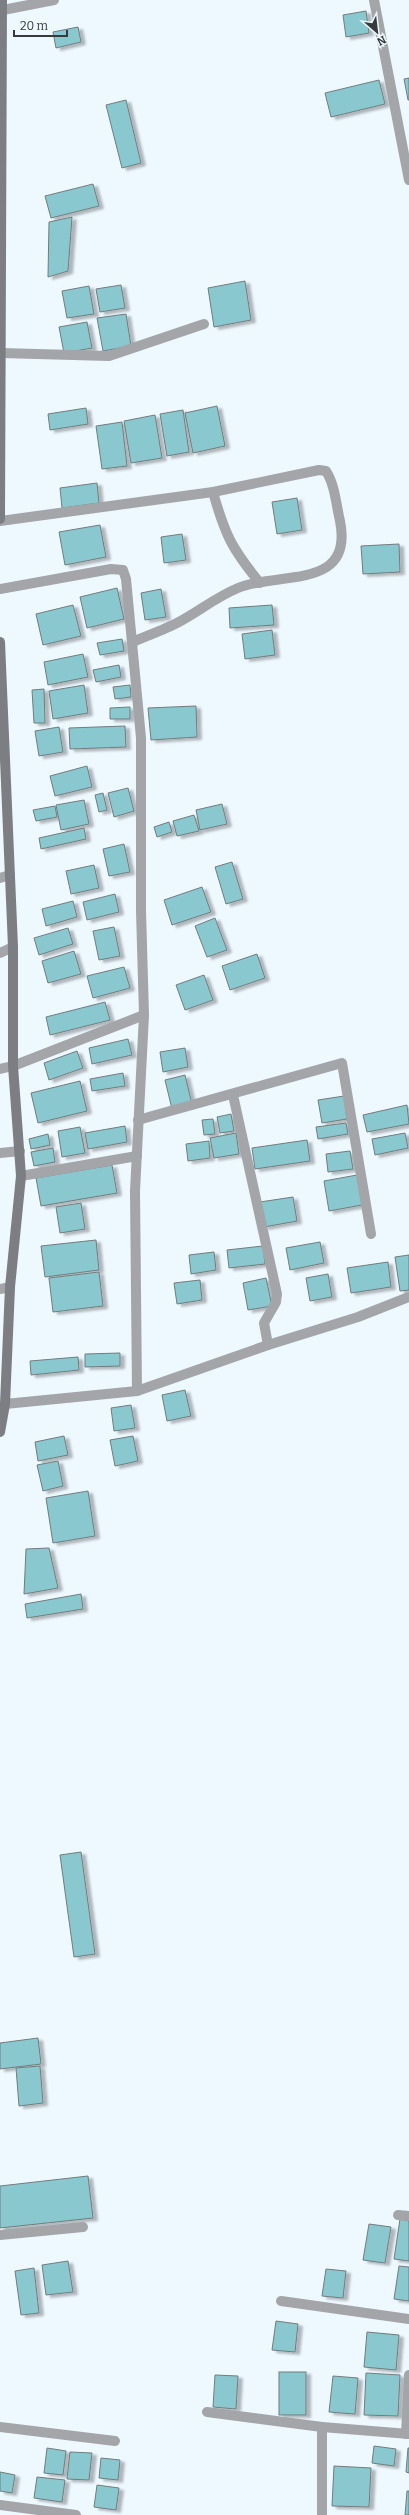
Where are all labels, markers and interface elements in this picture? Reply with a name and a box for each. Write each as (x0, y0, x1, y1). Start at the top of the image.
scale bar (14, 12, 67, 38)
north arrow (357, 12, 397, 52)
text: 20 m (20, 19, 49, 33)
text: N (374, 33, 388, 48)

